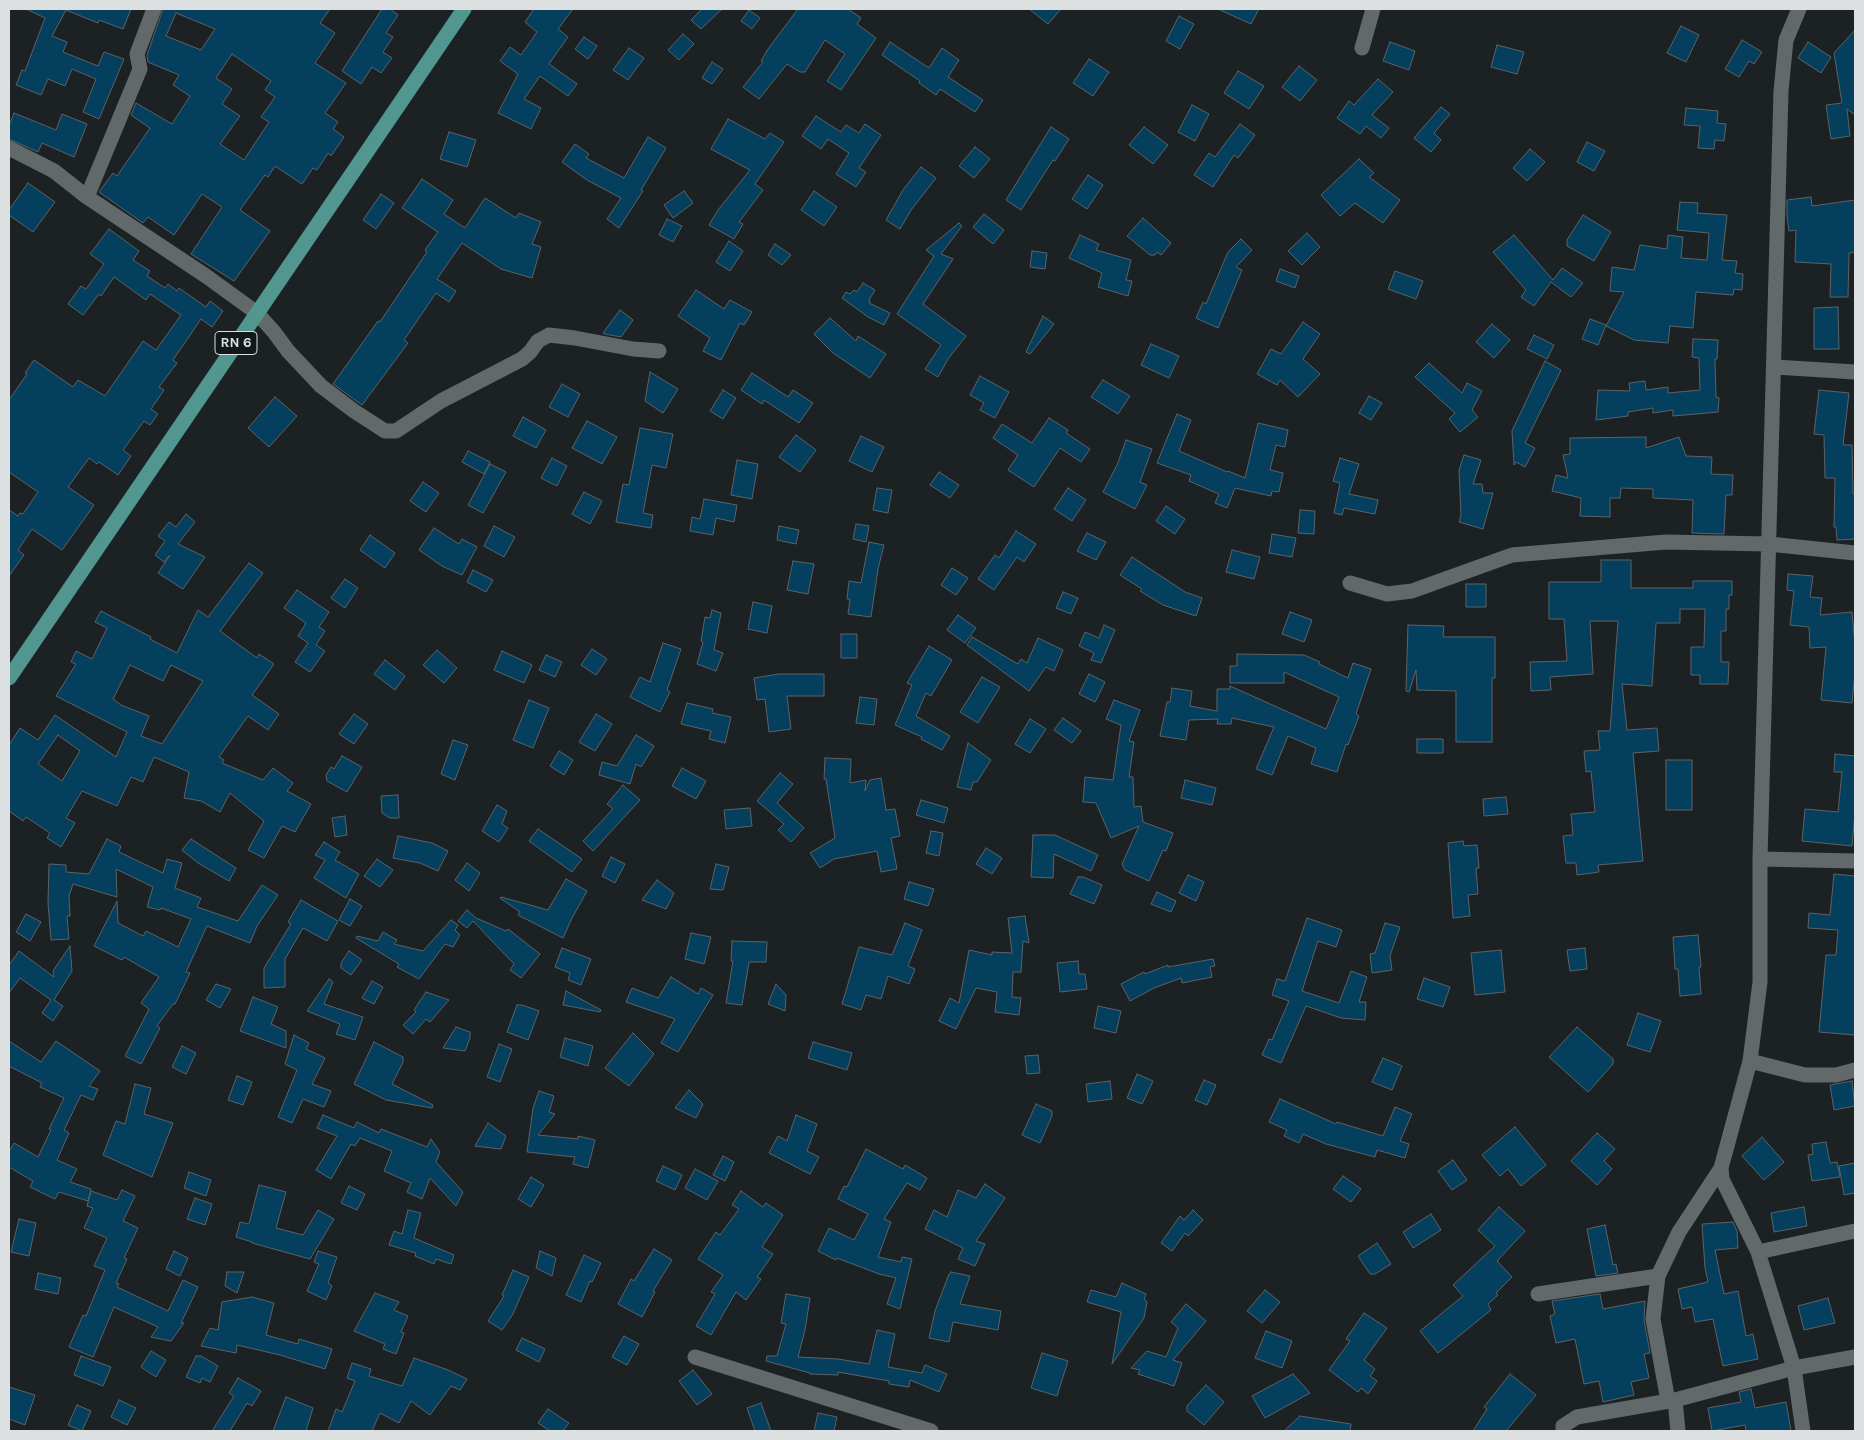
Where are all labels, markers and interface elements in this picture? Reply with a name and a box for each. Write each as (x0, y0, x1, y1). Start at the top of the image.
road number: RN 6 (215, 332, 257, 354)

